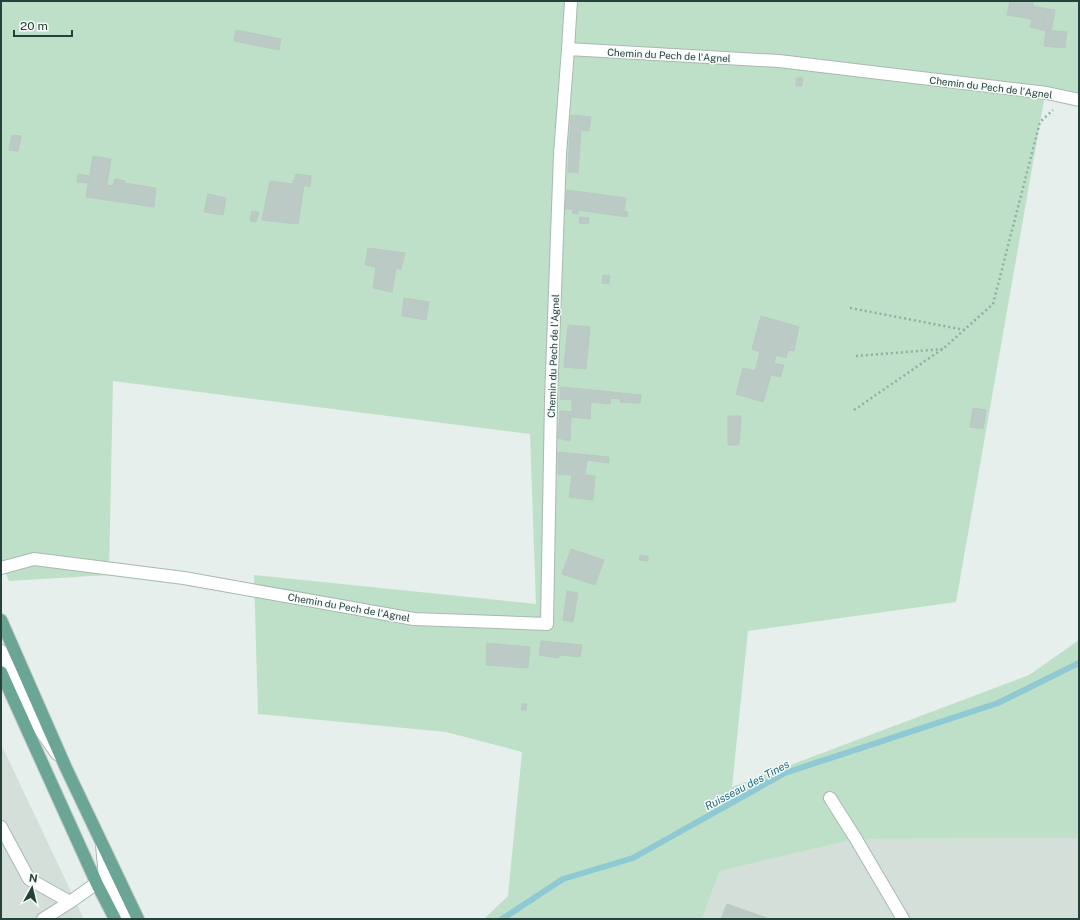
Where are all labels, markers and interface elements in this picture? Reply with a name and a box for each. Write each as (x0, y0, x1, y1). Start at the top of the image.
scale bar (14, 12, 72, 38)
text: 20 m (20, 19, 48, 33)
street label: Chemin du Pech de l'Agnel (607, 46, 731, 64)
street label: Chemin du Pech de l'Agnel (929, 73, 1053, 101)
street label: Chemin du Pech de l'Agnel (545, 294, 561, 418)
street label: Chemin du Pech de l'Agnel (287, 590, 411, 624)
water label: Ruisseau des Tines (703, 757, 792, 812)
north arrow (12, 868, 52, 908)
text: N (28, 872, 38, 885)

